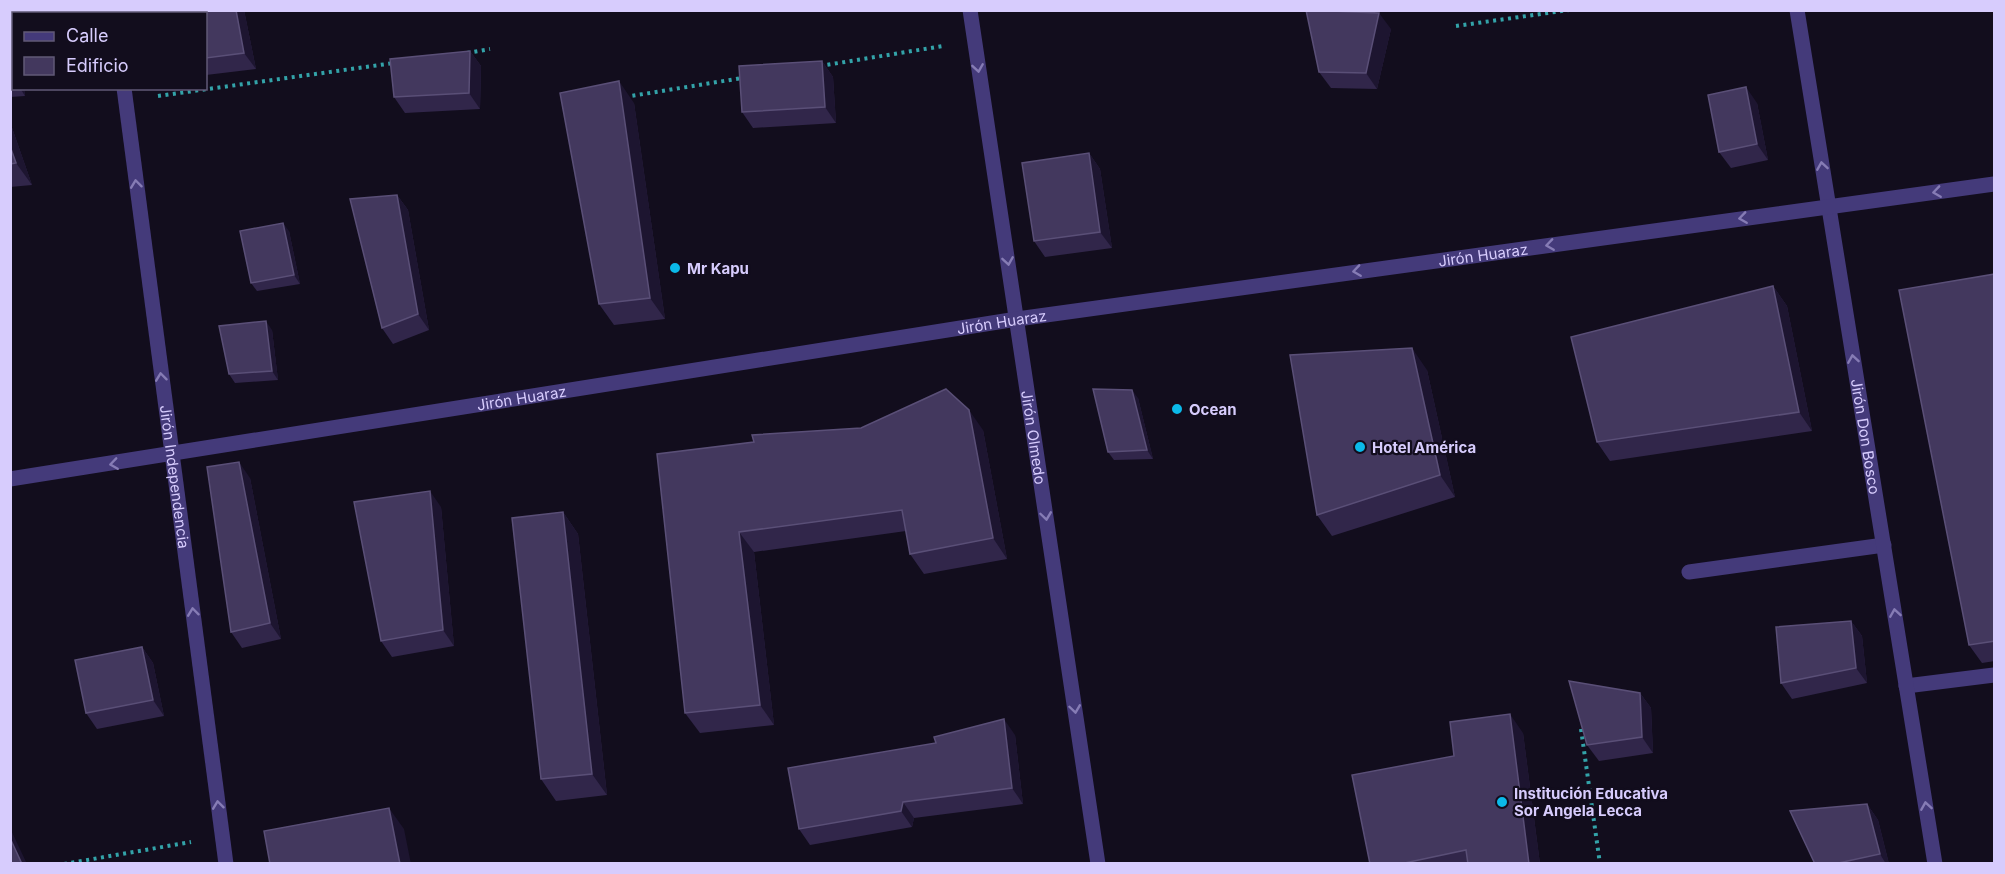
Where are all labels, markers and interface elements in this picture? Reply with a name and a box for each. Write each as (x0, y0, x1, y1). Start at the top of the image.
legend (12, 12, 207, 90)
text: Calle (66, 25, 108, 46)
text: Edificio (66, 55, 129, 76)
one-way arrow (972, 64, 984, 73)
one-way arrow (1816, 162, 1828, 171)
one-way arrow (130, 179, 143, 188)
one-way arrow (1932, 185, 1941, 197)
one-way arrow (1739, 211, 1748, 224)
one-way arrow (1546, 238, 1555, 250)
street label: Jirón Huaraz (1437, 239, 1529, 270)
one-way arrow (1001, 257, 1013, 266)
place label: Mr Kapu (687, 259, 749, 278)
marker: Mr Kapu (668, 261, 682, 275)
one-way arrow (1352, 265, 1362, 277)
street label: Jirón Huaraz (955, 306, 1048, 338)
one-way arrow (1847, 354, 1860, 364)
one-way arrow (156, 373, 168, 382)
street label: Jirón Don Bosco (1847, 377, 1885, 496)
street label: Jirón Huaraz (475, 381, 568, 414)
street label: Jirón Olmedo (1018, 389, 1050, 486)
place label: Ocean (1189, 400, 1237, 419)
marker: Ocean (1170, 402, 1184, 416)
street label: Jirón Independencia (156, 404, 194, 550)
place label: Hotel América (1372, 438, 1476, 457)
marker: Hotel América (1353, 440, 1367, 454)
one-way arrow (109, 457, 118, 469)
one-way arrow (1039, 511, 1052, 521)
one-way arrow (187, 608, 200, 617)
one-way arrow (1889, 609, 1901, 618)
one-way arrow (1068, 705, 1080, 714)
place label: Institución Educativa Sor Angela Lecca (1514, 784, 1668, 820)
marker: Institución Educativa Sor Angela Lecca (1495, 795, 1509, 809)
one-way arrow (213, 801, 225, 810)
one-way arrow (1920, 801, 1933, 811)

